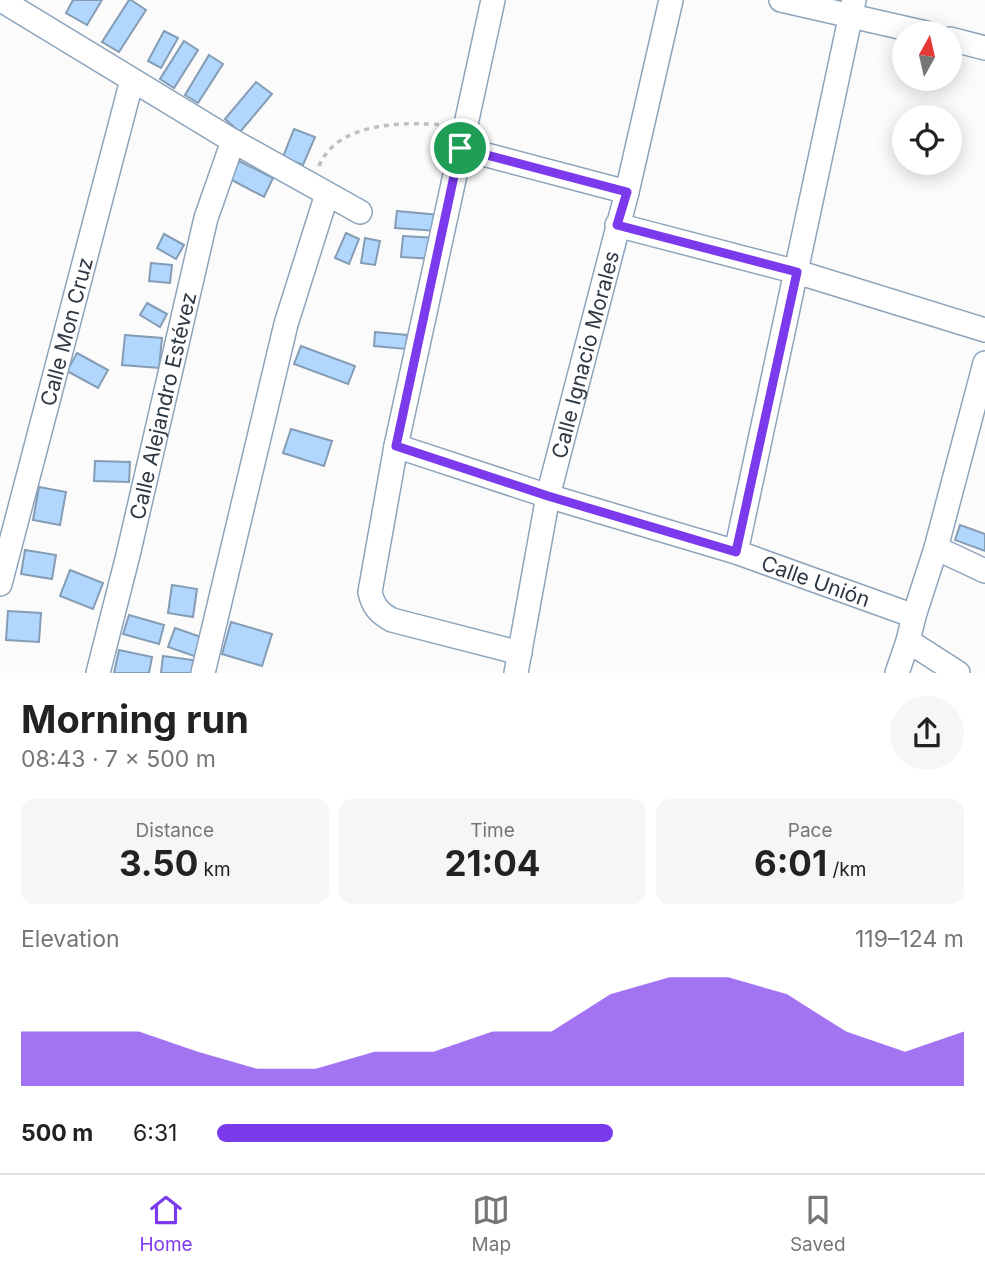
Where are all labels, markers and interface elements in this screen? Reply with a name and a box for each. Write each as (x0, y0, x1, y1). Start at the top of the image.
north arrow (892, 21, 962, 91)
map controls (892, 21, 962, 175)
button: locate (892, 105, 962, 175)
pin (430, 118, 490, 178)
icon: arrive (441, 129, 479, 167)
street label: Calle Ignacio Morales (546, 248, 624, 461)
street label: Calle Mon Cruz (35, 255, 98, 409)
street label: Calle Alejandro Estévez (124, 290, 201, 522)
street label: Calle Unión (758, 550, 874, 612)
text: Morning run (21, 696, 249, 742)
button: share (890, 696, 964, 770)
text: 08:43 · 7 × 500 m (21, 745, 216, 773)
text: Distance (136, 819, 214, 842)
text: Time (470, 819, 515, 842)
text: Pace (788, 819, 833, 842)
text: 3.50 (119, 842, 198, 884)
text: 21:04 (444, 842, 541, 884)
text: 6:01 (754, 842, 827, 884)
text: km (198, 858, 231, 881)
text: /km (827, 858, 866, 881)
text: Elevation (21, 925, 120, 953)
text: 119–124 m (855, 925, 964, 953)
text: 500 m (21, 1119, 93, 1147)
text: 6:31 (133, 1119, 177, 1147)
tab: Home (139, 1191, 193, 1256)
tab: Map (472, 1191, 511, 1256)
tab: Saved (790, 1191, 846, 1256)

